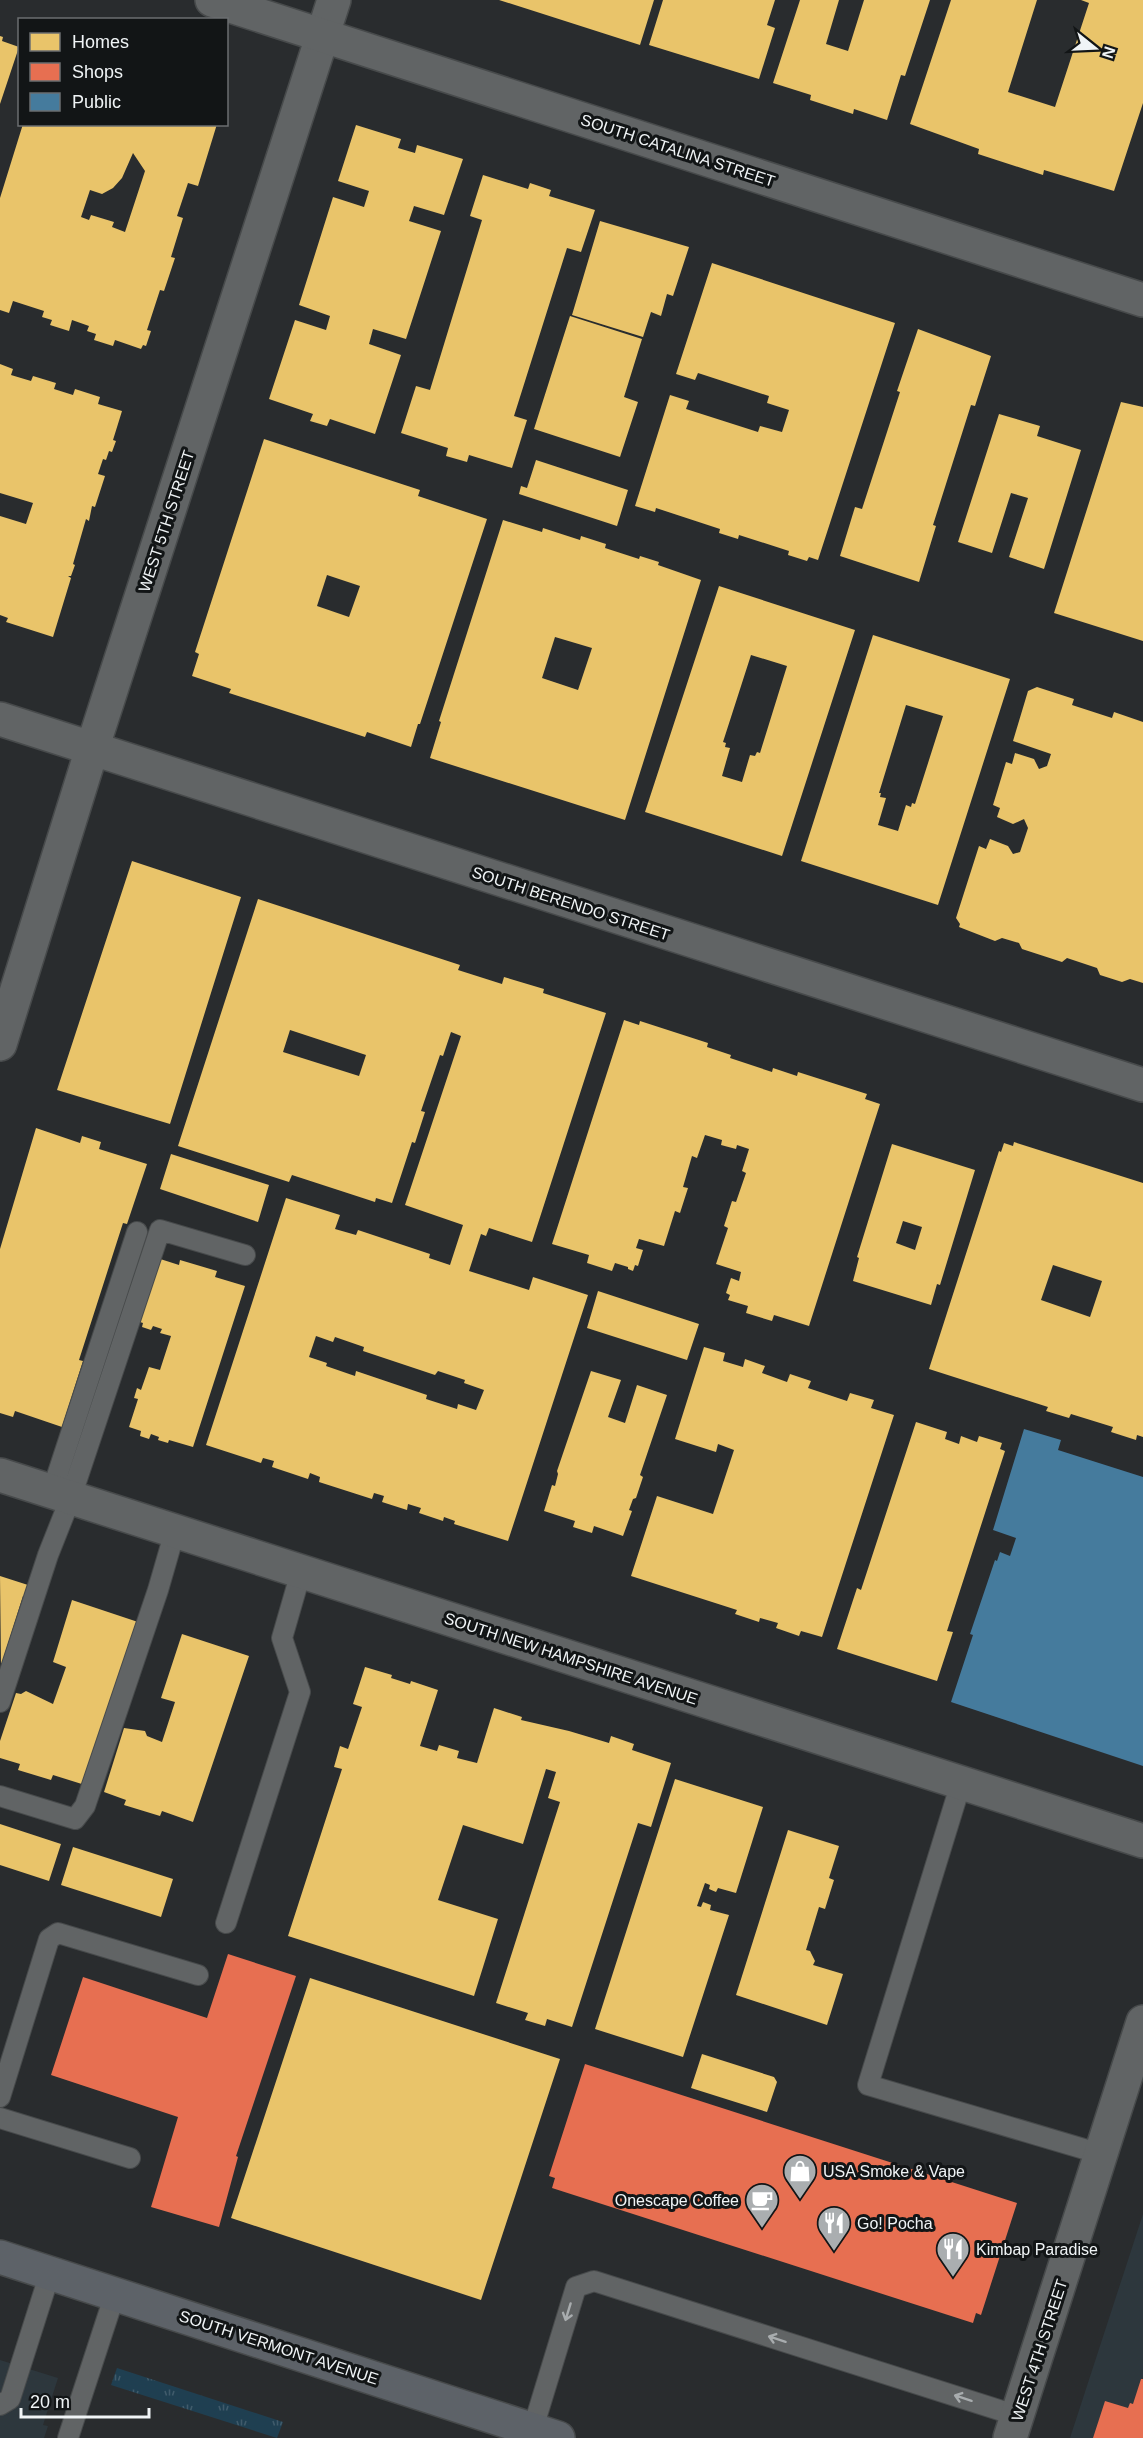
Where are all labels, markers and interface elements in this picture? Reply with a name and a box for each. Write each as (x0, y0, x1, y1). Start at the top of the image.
legend (18, 18, 228, 126)
north arrow (1065, 18, 1125, 78)
text: Homes (72, 32, 129, 52)
text: N (1099, 44, 1119, 61)
text: Shops (72, 62, 123, 82)
text: Public (72, 92, 121, 112)
street label: SOUTH CATALINA STREET (579, 111, 777, 190)
street label: WEST 5TH STREET (135, 448, 198, 594)
street label: SOUTH BERENDO STREET (470, 863, 672, 944)
street label: SOUTH NEW HAMPSHIRE AVENUE (442, 1609, 700, 1708)
shop icon: USA Smoke & Vape (782, 2153, 818, 2200)
place label: USA Smoke & Vape (823, 2163, 965, 2180)
cafe icon: Onescape Coffee (744, 2182, 780, 2229)
place label: Onescape Coffee (615, 2192, 739, 2209)
restaurant icon: Go! Pocha (816, 2205, 852, 2252)
place label: Go! Pocha (857, 2215, 933, 2232)
restaurant icon: Kimbap Paradise (935, 2231, 971, 2278)
place label: Kimbap Paradise (976, 2241, 1098, 2258)
street label: WEST 4TH STREET (1008, 2277, 1071, 2423)
one-way arrow (562, 2302, 573, 2321)
street label: SOUTH VERMONT AVENUE (177, 2307, 381, 2388)
one-way arrow (768, 2332, 787, 2343)
scale bar (21, 2381, 148, 2419)
text: 20 m (30, 2392, 70, 2412)
one-way arrow (954, 2392, 973, 2403)

